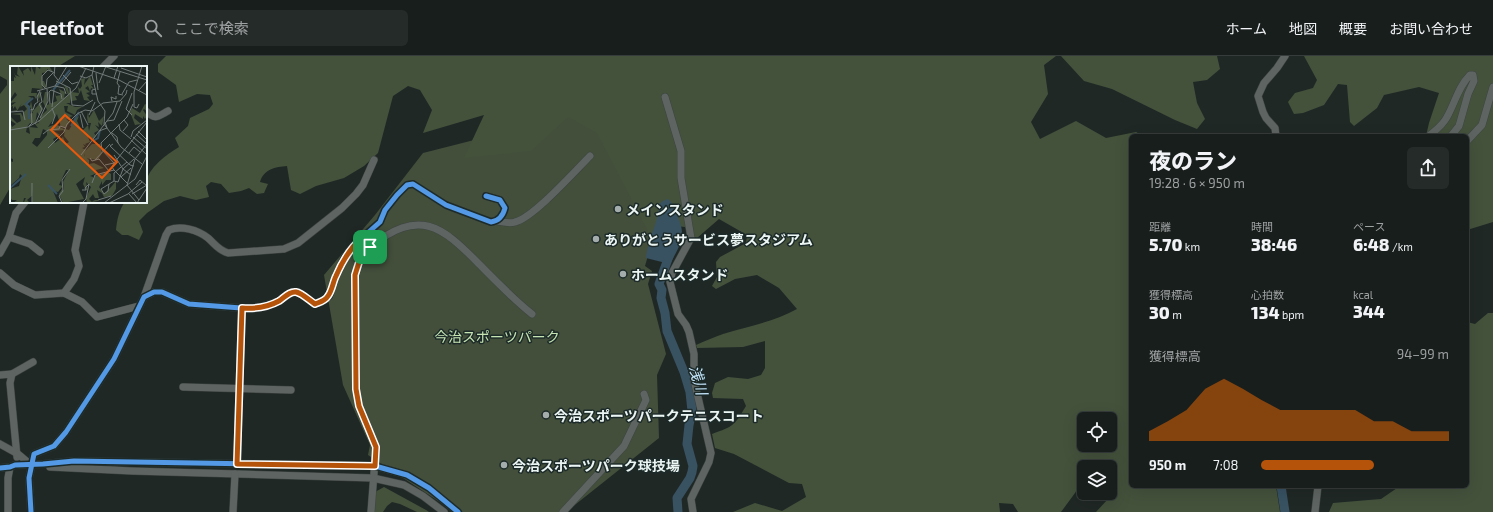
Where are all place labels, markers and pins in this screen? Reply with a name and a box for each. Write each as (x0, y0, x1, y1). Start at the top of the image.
place label: メインスタンド (626, 201, 724, 218)
marker: メインスタンド (613, 204, 623, 214)
pin (353, 230, 387, 264)
place label: ありがとうサービス夢スタジアム (604, 231, 813, 248)
marker: ありがとうサービス夢スタジアム (591, 234, 601, 244)
place label: ホームスタンド (631, 266, 729, 283)
marker: ホームスタンド (618, 269, 628, 279)
place label: 今治スポーツパークテニスコート (554, 407, 764, 424)
marker: 今治スポーツパークテニスコート (541, 410, 551, 420)
place label: 今治スポーツパーク球技場 (512, 457, 680, 474)
marker: 今治スポーツパーク球技場 (499, 460, 509, 470)

